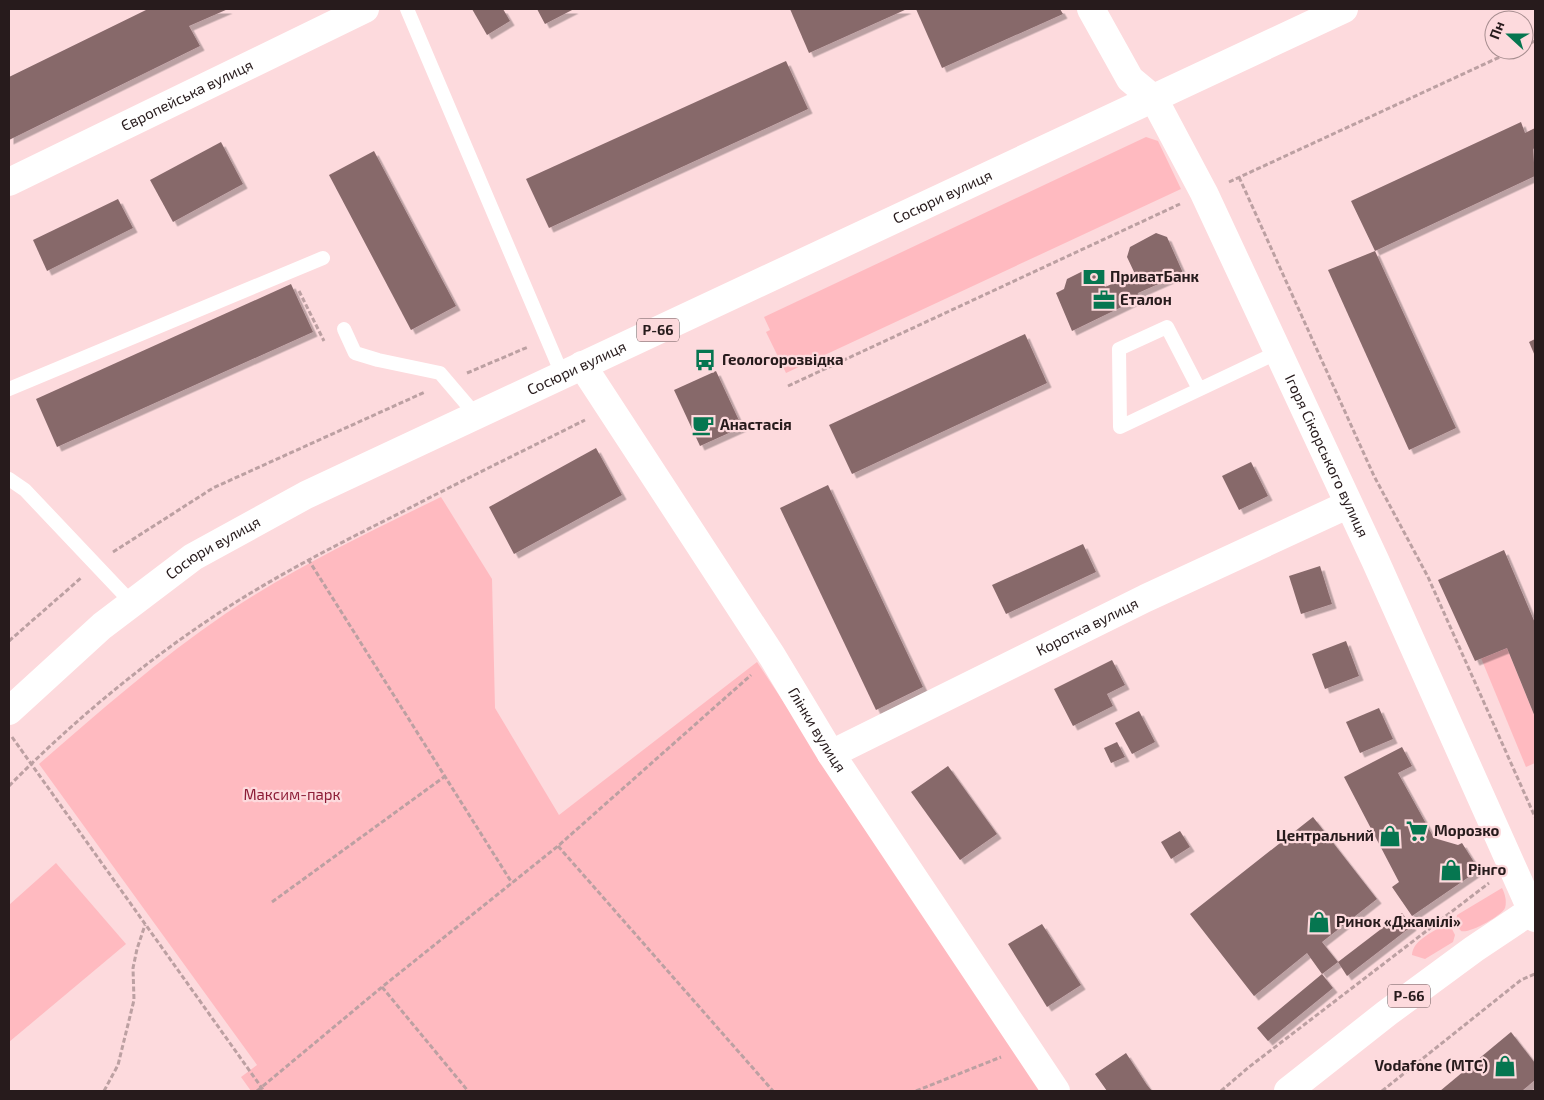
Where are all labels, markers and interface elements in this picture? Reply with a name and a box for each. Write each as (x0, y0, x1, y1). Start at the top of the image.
north arrow (1484, 10, 1534, 60)
text: Пн (1485, 19, 1508, 42)
street label: Європейська вулиця (118, 55, 256, 134)
street label: Сосюри вулиця (890, 165, 995, 227)
bank icon: ПриватБанк (1081, 264, 1107, 290)
place label: ПриватБанк (1110, 267, 1200, 285)
office icon: Еталон (1091, 287, 1117, 313)
place label: Еталон (1120, 290, 1172, 308)
road number: Р-66 (637, 318, 679, 342)
street label: Сосюри вулиця (524, 336, 629, 398)
bus stop icon: Геологорозвідка (692, 347, 718, 373)
place label: Геологорозвідка (722, 350, 844, 368)
street label: Ігоря Сікорського вулиця (1282, 371, 1373, 540)
cafe icon: Анастасія (690, 412, 716, 438)
place label: Анастасія (720, 415, 792, 433)
street label: Сосюри вулиця (162, 512, 263, 583)
street label: Коротка вулиця (1033, 593, 1141, 659)
street label: Глінки вулиця (785, 684, 850, 775)
park label: Максим-парк (243, 785, 341, 803)
supermarket icon: Морозко (1404, 818, 1430, 844)
place label: Морозко (1434, 821, 1500, 839)
shop icon: Центральний (1377, 823, 1403, 849)
place label: Центральний (1276, 826, 1374, 844)
shop icon: Рінго (1438, 857, 1464, 883)
place label: Рінго (1468, 860, 1507, 878)
shop icon: Ринок «Джамілі» (1306, 909, 1332, 935)
place label: Ринок «Джамілі» (1336, 912, 1461, 930)
road number: Р-66 (1388, 984, 1430, 1008)
shop icon: Vodafone (МТС) (1492, 1053, 1518, 1079)
place label: Vodafone (МТС) (1375, 1056, 1488, 1074)

